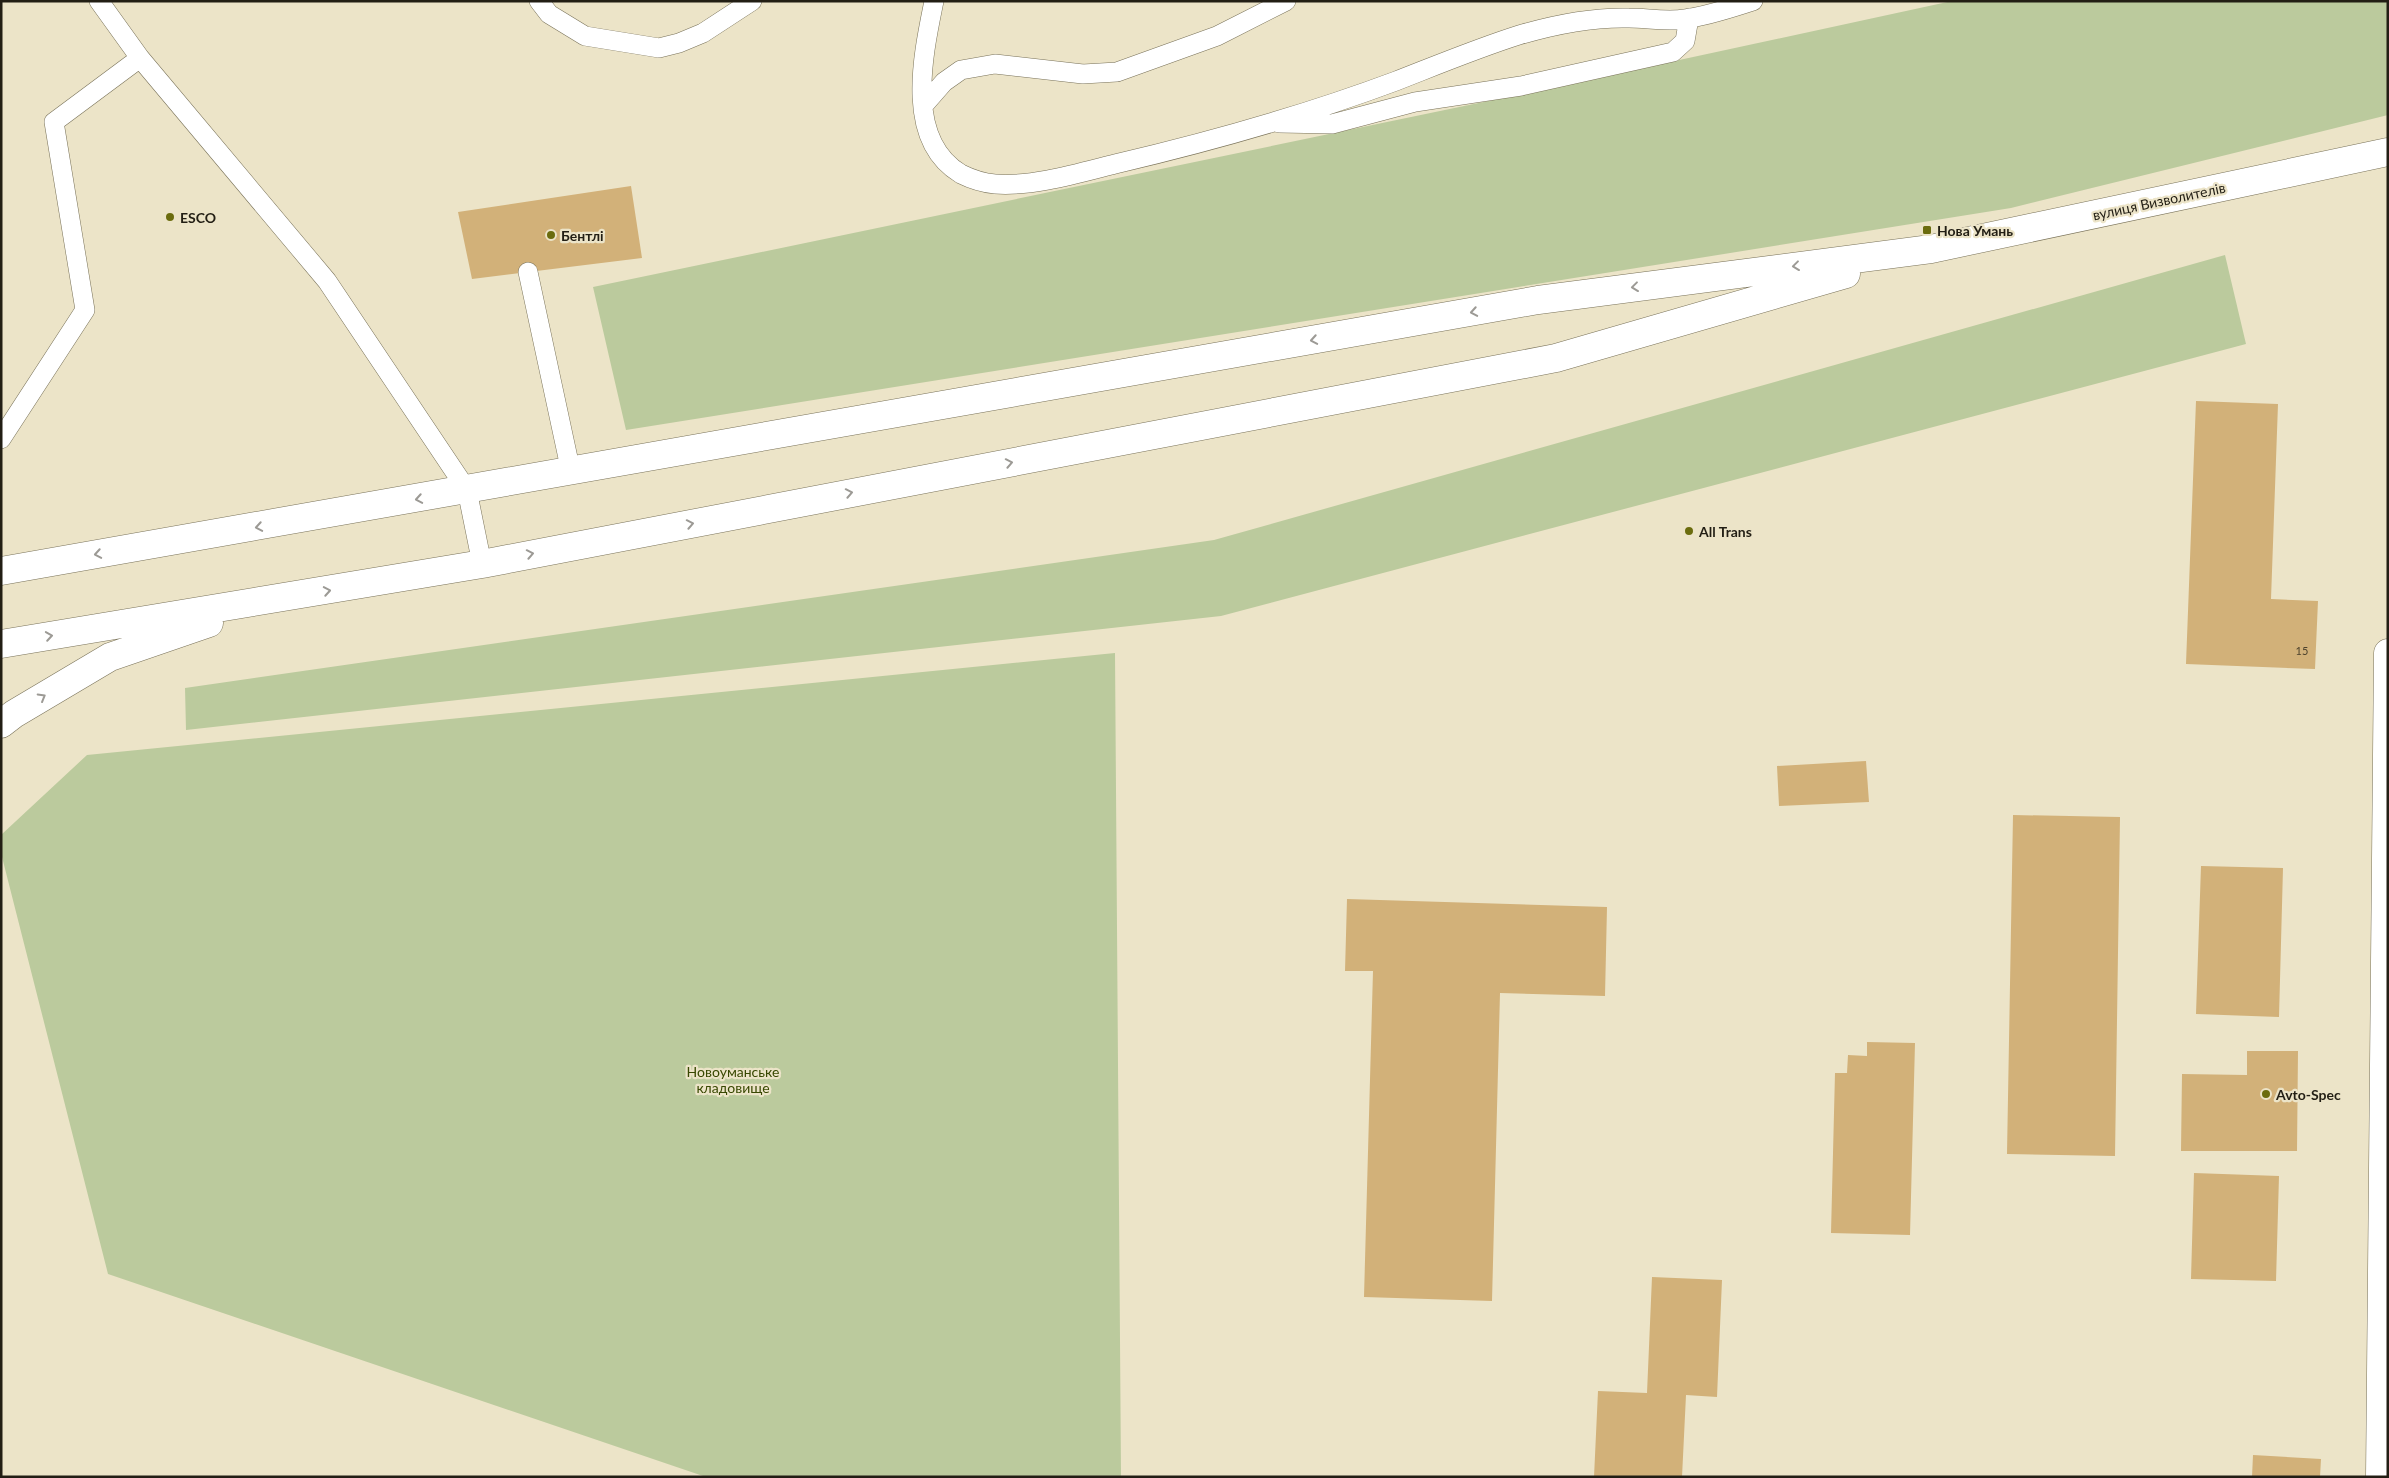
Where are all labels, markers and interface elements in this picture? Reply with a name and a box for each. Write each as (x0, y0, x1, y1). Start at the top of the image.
street label: вулиця Визволителів (2091, 179, 2227, 223)
place label: ESCO (180, 209, 216, 226)
marker: ESCO (164, 211, 176, 223)
place label: Нова Умань (1937, 222, 2013, 239)
marker: Нова Умань (1921, 224, 1933, 236)
place label: Бентлі (561, 227, 604, 244)
marker: Бентлі (545, 229, 557, 241)
one-way arrow (1792, 260, 1800, 271)
one-way arrow (1631, 282, 1639, 292)
one-way arrow (1470, 306, 1479, 316)
one-way arrow (1310, 334, 1319, 345)
one-way arrow (1005, 458, 1013, 468)
one-way arrow (845, 489, 854, 499)
one-way arrow (414, 493, 423, 503)
one-way arrow (685, 519, 694, 530)
one-way arrow (254, 521, 263, 531)
place label: All Trans (1698, 523, 1752, 540)
marker: All Trans (1683, 525, 1695, 537)
one-way arrow (94, 549, 103, 559)
one-way arrow (526, 550, 534, 560)
one-way arrow (322, 586, 331, 596)
one-way arrow (46, 631, 54, 642)
house number: 15 (2296, 644, 2308, 657)
one-way arrow (37, 694, 46, 704)
park label: Новоуманське кладовище (687, 1063, 779, 1096)
place label: Avto-Spec (2275, 1086, 2341, 1103)
marker: Avto-Spec (2260, 1088, 2272, 1100)

